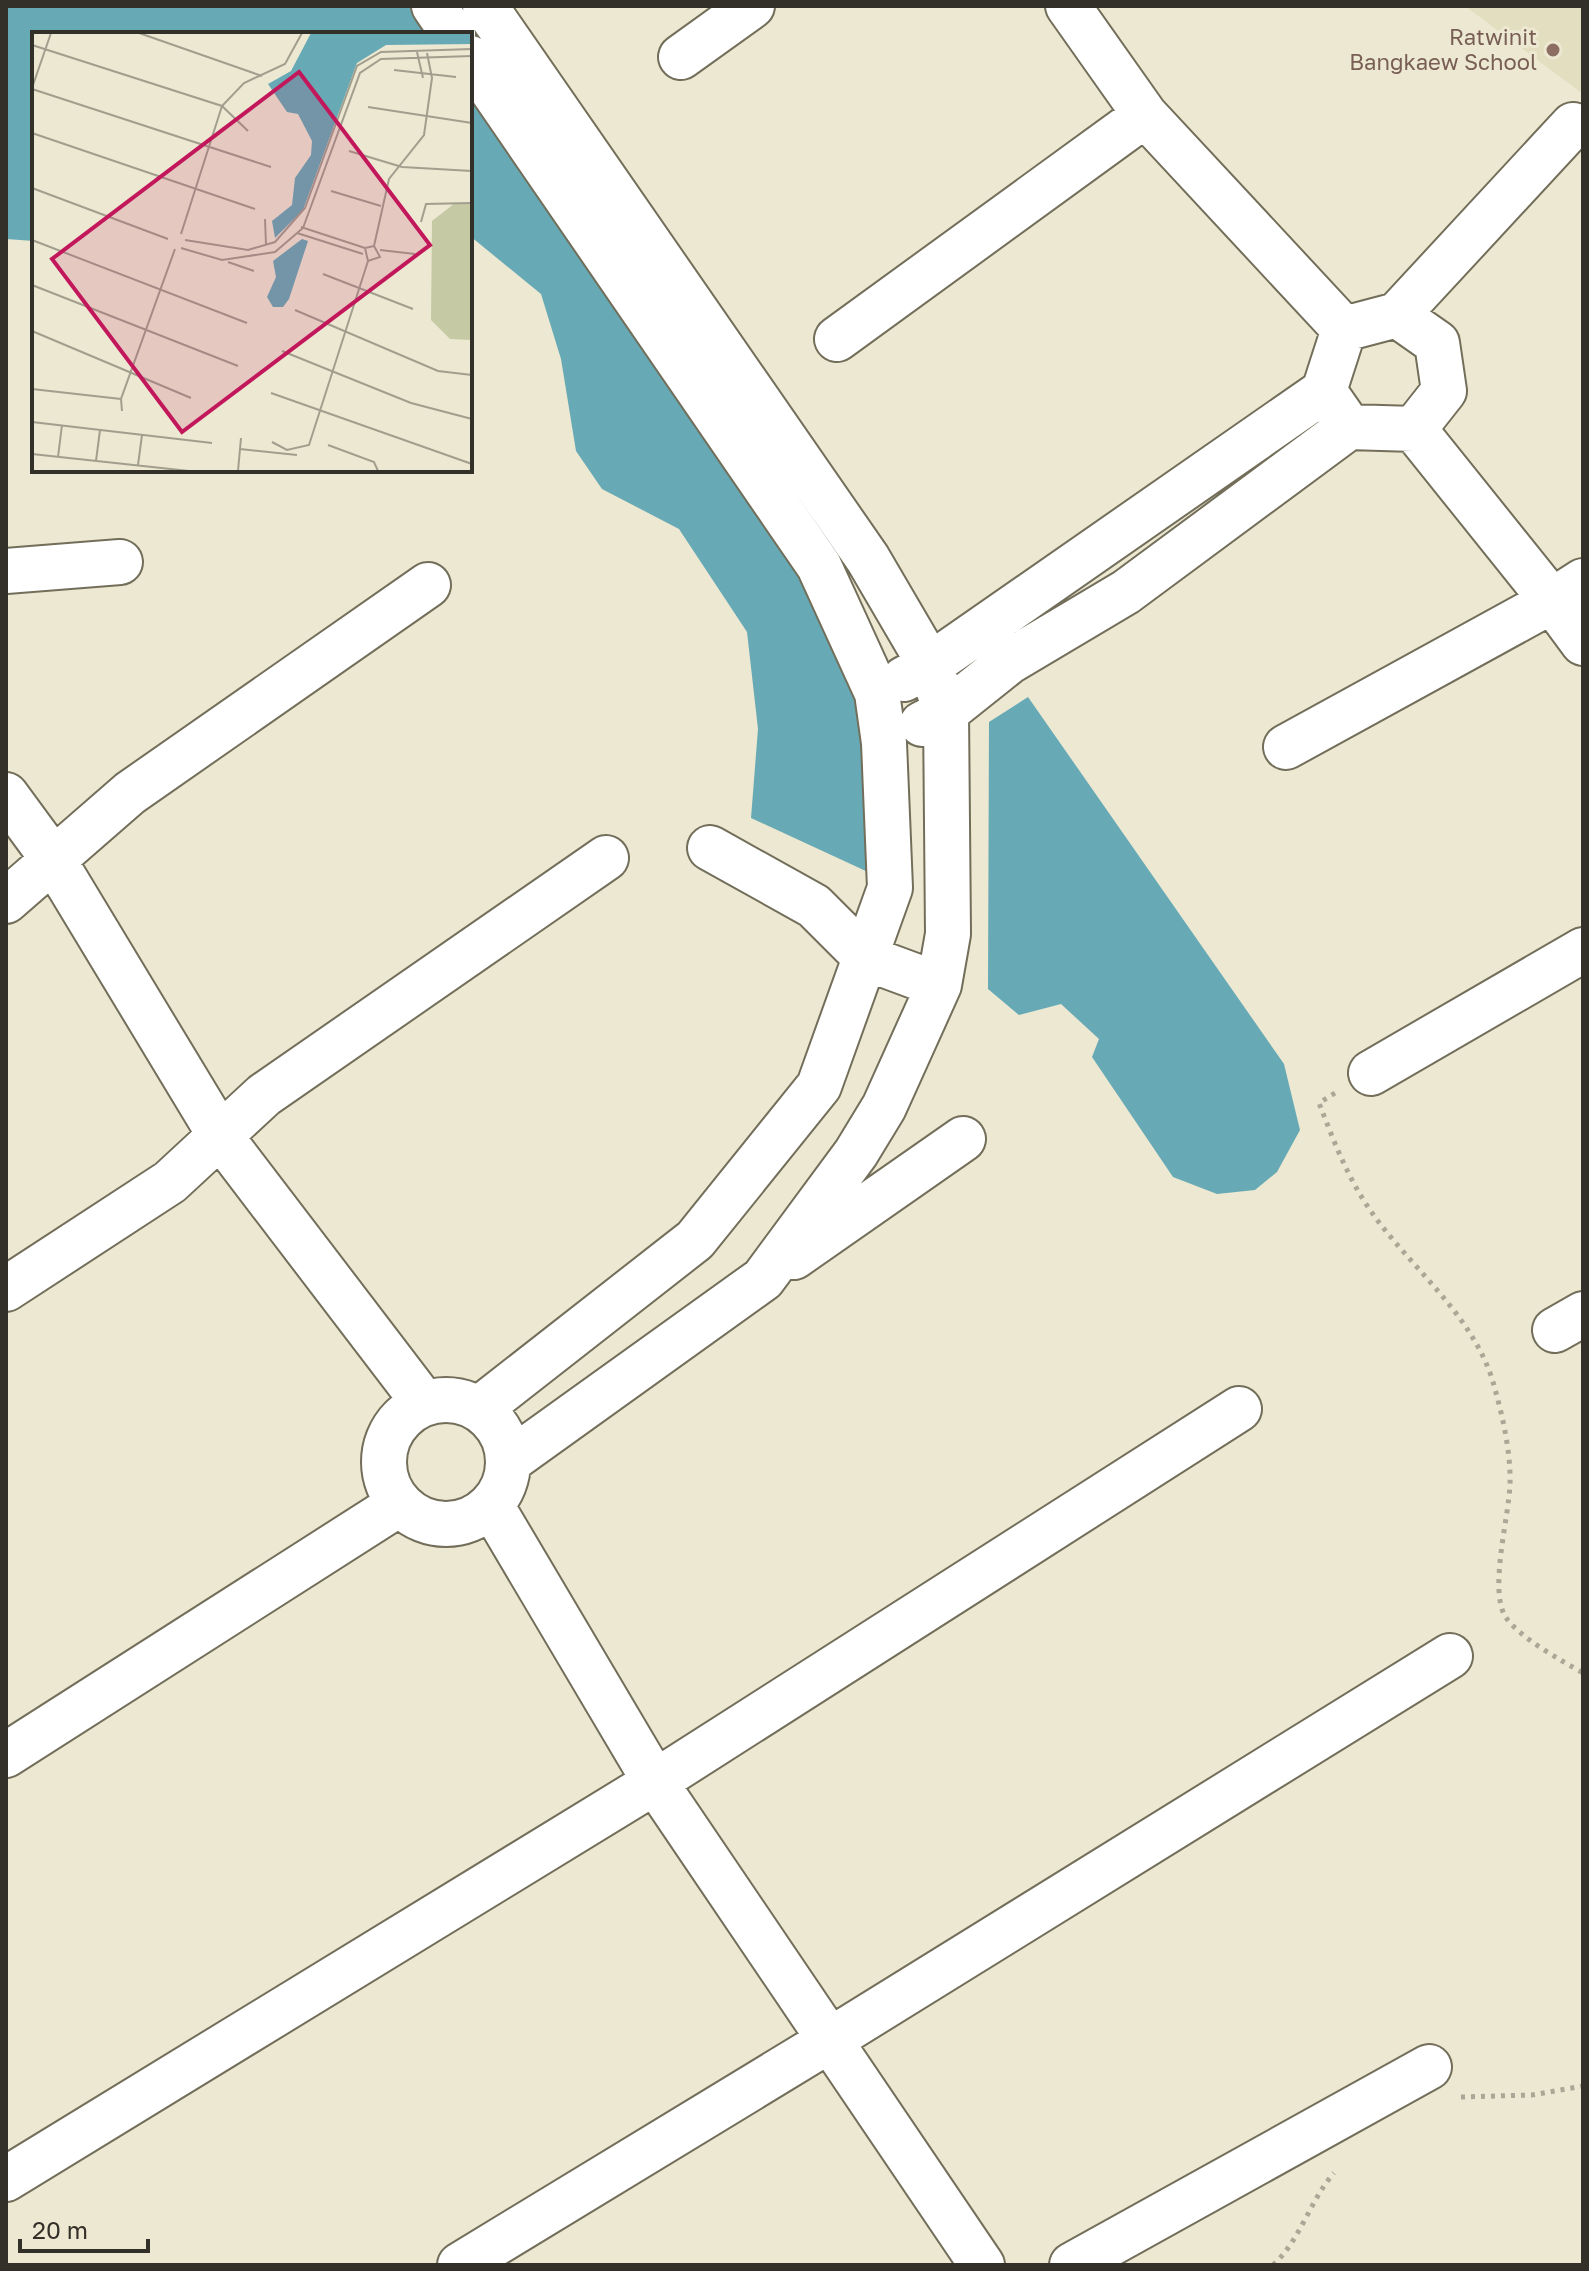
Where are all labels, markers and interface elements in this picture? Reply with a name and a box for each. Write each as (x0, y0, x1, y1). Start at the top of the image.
place label: Ratwinit Bangkaew School (1349, 23, 1537, 75)
inset map (32, 32, 472, 472)
marker: Ratwinit Bangkaew School (1544, 41, 1562, 59)
scale bar (20, 2203, 148, 2253)
text: 20 m (32, 2215, 88, 2244)

